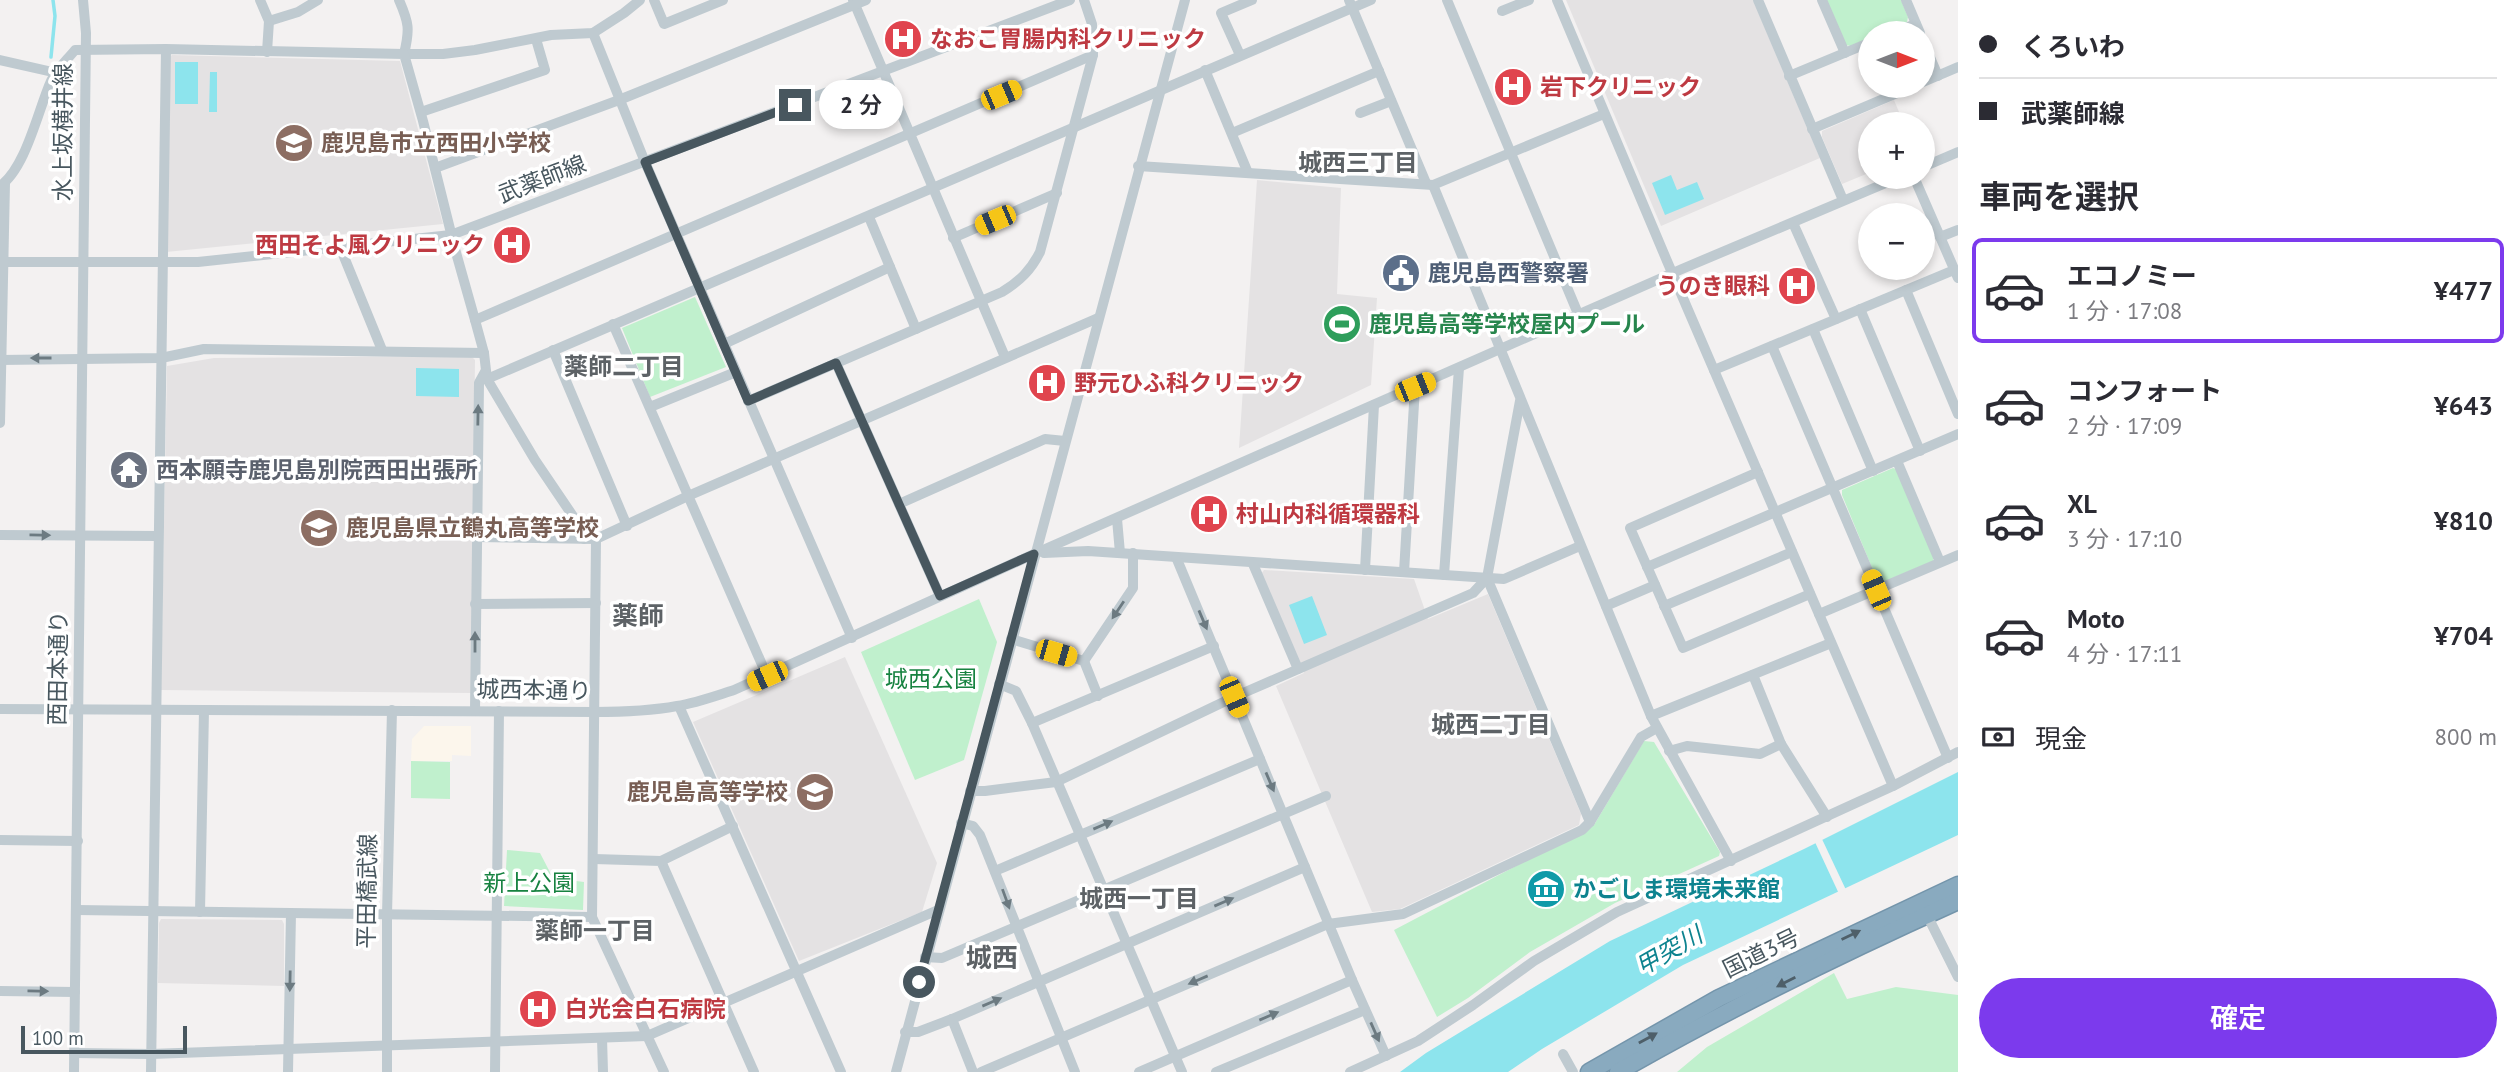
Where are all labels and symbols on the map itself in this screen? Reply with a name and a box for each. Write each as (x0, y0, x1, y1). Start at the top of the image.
hospital icon: なおこ胃腸内科クリニック (882, 18, 924, 60)
north arrow (1858, 21, 1936, 98)
place label: なおこ胃腸内科クリニック (930, 24, 1206, 53)
street label: 水上坂横井線 (48, 63, 77, 201)
hospital icon: 岩下クリニック (1492, 66, 1534, 108)
place label: 岩下クリニック (1540, 72, 1701, 101)
car (978, 77, 1025, 113)
callout: 2 分 (820, 80, 903, 130)
route end (779, 89, 811, 121)
school or university icon: 鹿児島市立西田小学校 (273, 122, 315, 164)
place label: 鹿児島市立西田小学校 (321, 128, 551, 157)
district label: 城西三丁目 (1298, 147, 1418, 178)
street label: 武薬師線 (494, 149, 590, 209)
car (972, 202, 1019, 238)
hospital icon: 西田そよ風クリニック (491, 224, 533, 266)
place label: 西田そよ風クリニック (255, 230, 485, 259)
public building icon: 鹿児島西警察署 (1380, 252, 1422, 294)
place label: 鹿児島西警察署 (1428, 258, 1589, 287)
hospital icon: うのき眼科 (1776, 265, 1818, 307)
place label: うのき眼科 (1656, 271, 1770, 300)
sports icon: 鹿児島高等学校屋内プール (1321, 303, 1363, 345)
place label: 鹿児島高等学校屋内プール (1369, 309, 1645, 338)
district label: 薬師二丁目 (564, 351, 684, 382)
one-way arrow (30, 352, 52, 364)
hospital icon: 野元ひふ科クリニック (1026, 362, 1068, 404)
place label: 野元ひふ科クリニック (1074, 368, 1304, 397)
car (1392, 369, 1439, 405)
one-way arrow (473, 404, 484, 426)
temple icon: 西本願寺鹿児島別院西田出張所 (108, 449, 150, 491)
place label: 西本願寺鹿児島別院西田出張所 (156, 455, 478, 484)
hospital icon: 村山内科循環器科 (1188, 493, 1230, 535)
place label: 村山内科循環器科 (1236, 499, 1420, 528)
school or university icon: 鹿児島県立鶴丸高等学校 (298, 507, 340, 549)
place label: 鹿児島県立鶴丸高等学校 (346, 513, 599, 542)
one-way arrow (30, 529, 52, 541)
car (1859, 567, 1894, 613)
district label: 薬師 (612, 599, 664, 632)
one-way arrow (1111, 601, 1125, 619)
one-way arrow (1198, 609, 1209, 630)
street label: 西田本通り (42, 610, 73, 726)
one-way arrow (469, 631, 481, 653)
car (1033, 637, 1080, 669)
car (744, 658, 791, 694)
park label: 城西公園 (885, 664, 977, 693)
street label: 城西本通り (476, 674, 592, 705)
car (1217, 674, 1252, 720)
district label: 城西二丁目 (1431, 709, 1551, 740)
school or university icon: 鹿児島高等学校 (794, 771, 836, 813)
one-way arrow (1265, 772, 1276, 793)
place label: 鹿児島高等学校 (627, 777, 788, 806)
one-way arrow (1093, 819, 1114, 830)
street label: 平田橋武線 (351, 833, 382, 949)
park label: 新上公園 (483, 868, 575, 897)
museum icon: かごしま環境未来館 (1525, 868, 1567, 910)
place label: かごしま環境未来館 (1573, 874, 1780, 903)
district label: 城西一丁目 (1079, 883, 1199, 914)
one-way arrow (1000, 888, 1011, 909)
one-way arrow (1214, 896, 1234, 908)
district label: 薬師一丁目 (535, 915, 655, 946)
water label: 甲突川 (1630, 918, 1710, 982)
street label: 国道3号 (1718, 922, 1804, 983)
one-way arrow (1841, 930, 1861, 941)
district label: 城西 (966, 941, 1018, 974)
route start (903, 966, 935, 998)
one-way arrow (284, 970, 295, 992)
one-way arrow (1187, 974, 1208, 985)
one-way arrow (1775, 976, 1795, 988)
one-way arrow (27, 986, 49, 997)
hospital icon: 白光会白石病院 (517, 988, 559, 1030)
place label: 白光会白石病院 (565, 994, 726, 1023)
one-way arrow (982, 996, 1002, 1008)
one-way arrow (1259, 1010, 1279, 1022)
one-way arrow (1369, 1022, 1381, 1042)
scale bar (21, 1023, 187, 1055)
one-way arrow (1638, 1032, 1658, 1044)

